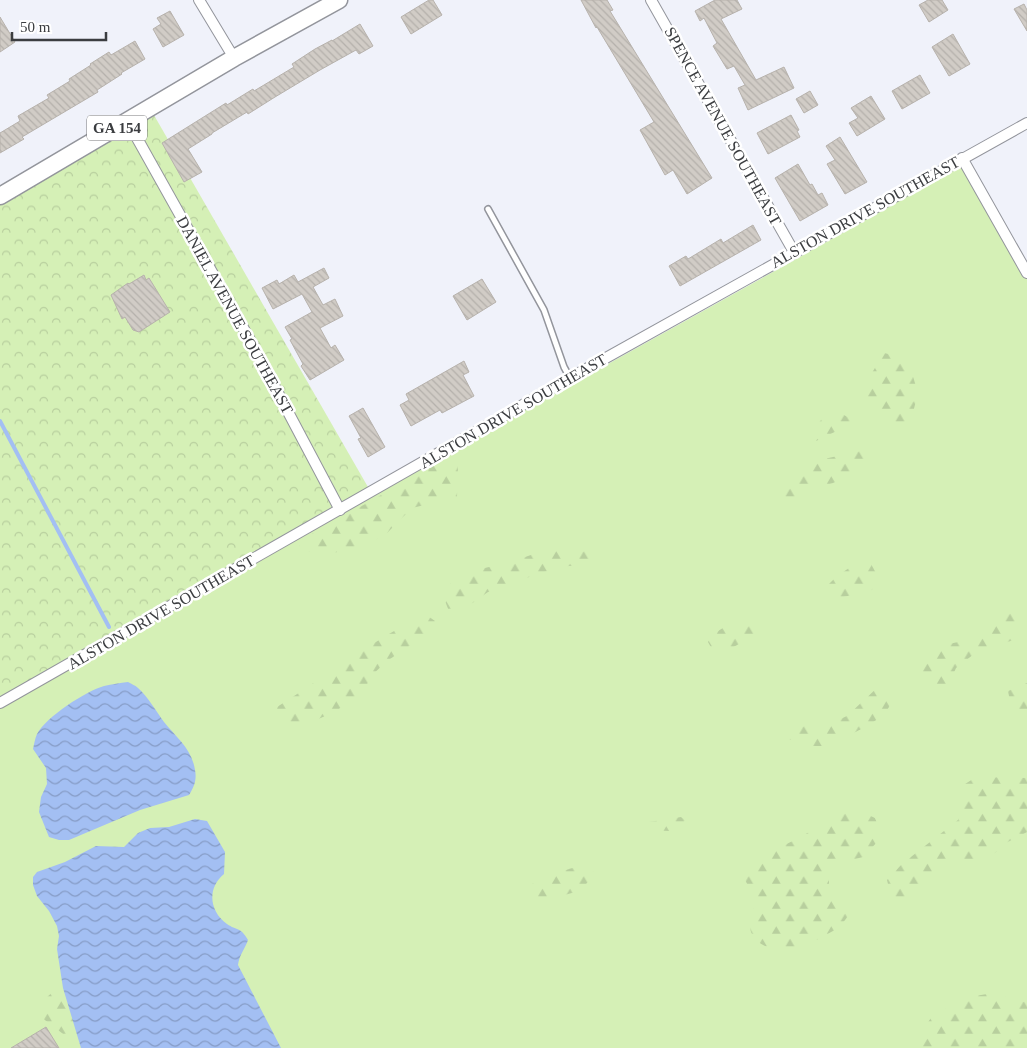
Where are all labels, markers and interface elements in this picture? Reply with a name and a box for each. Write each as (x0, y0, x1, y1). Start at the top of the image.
scale bar (12, 10, 106, 42)
text: 50 m (20, 19, 51, 35)
street label: SPENCE AVENUE SOUTHEAST (661, 24, 785, 228)
road number: GA 154 (87, 116, 147, 140)
street label: ALSTON DRIVE SOUTHEAST (768, 153, 962, 271)
street label: DANIEL AVENUE SOUTHEAST (173, 213, 297, 417)
street label: ALSTON DRIVE SOUTHEAST (416, 350, 610, 472)
street label: ALSTON DRIVE SOUTHEAST (64, 551, 258, 673)

